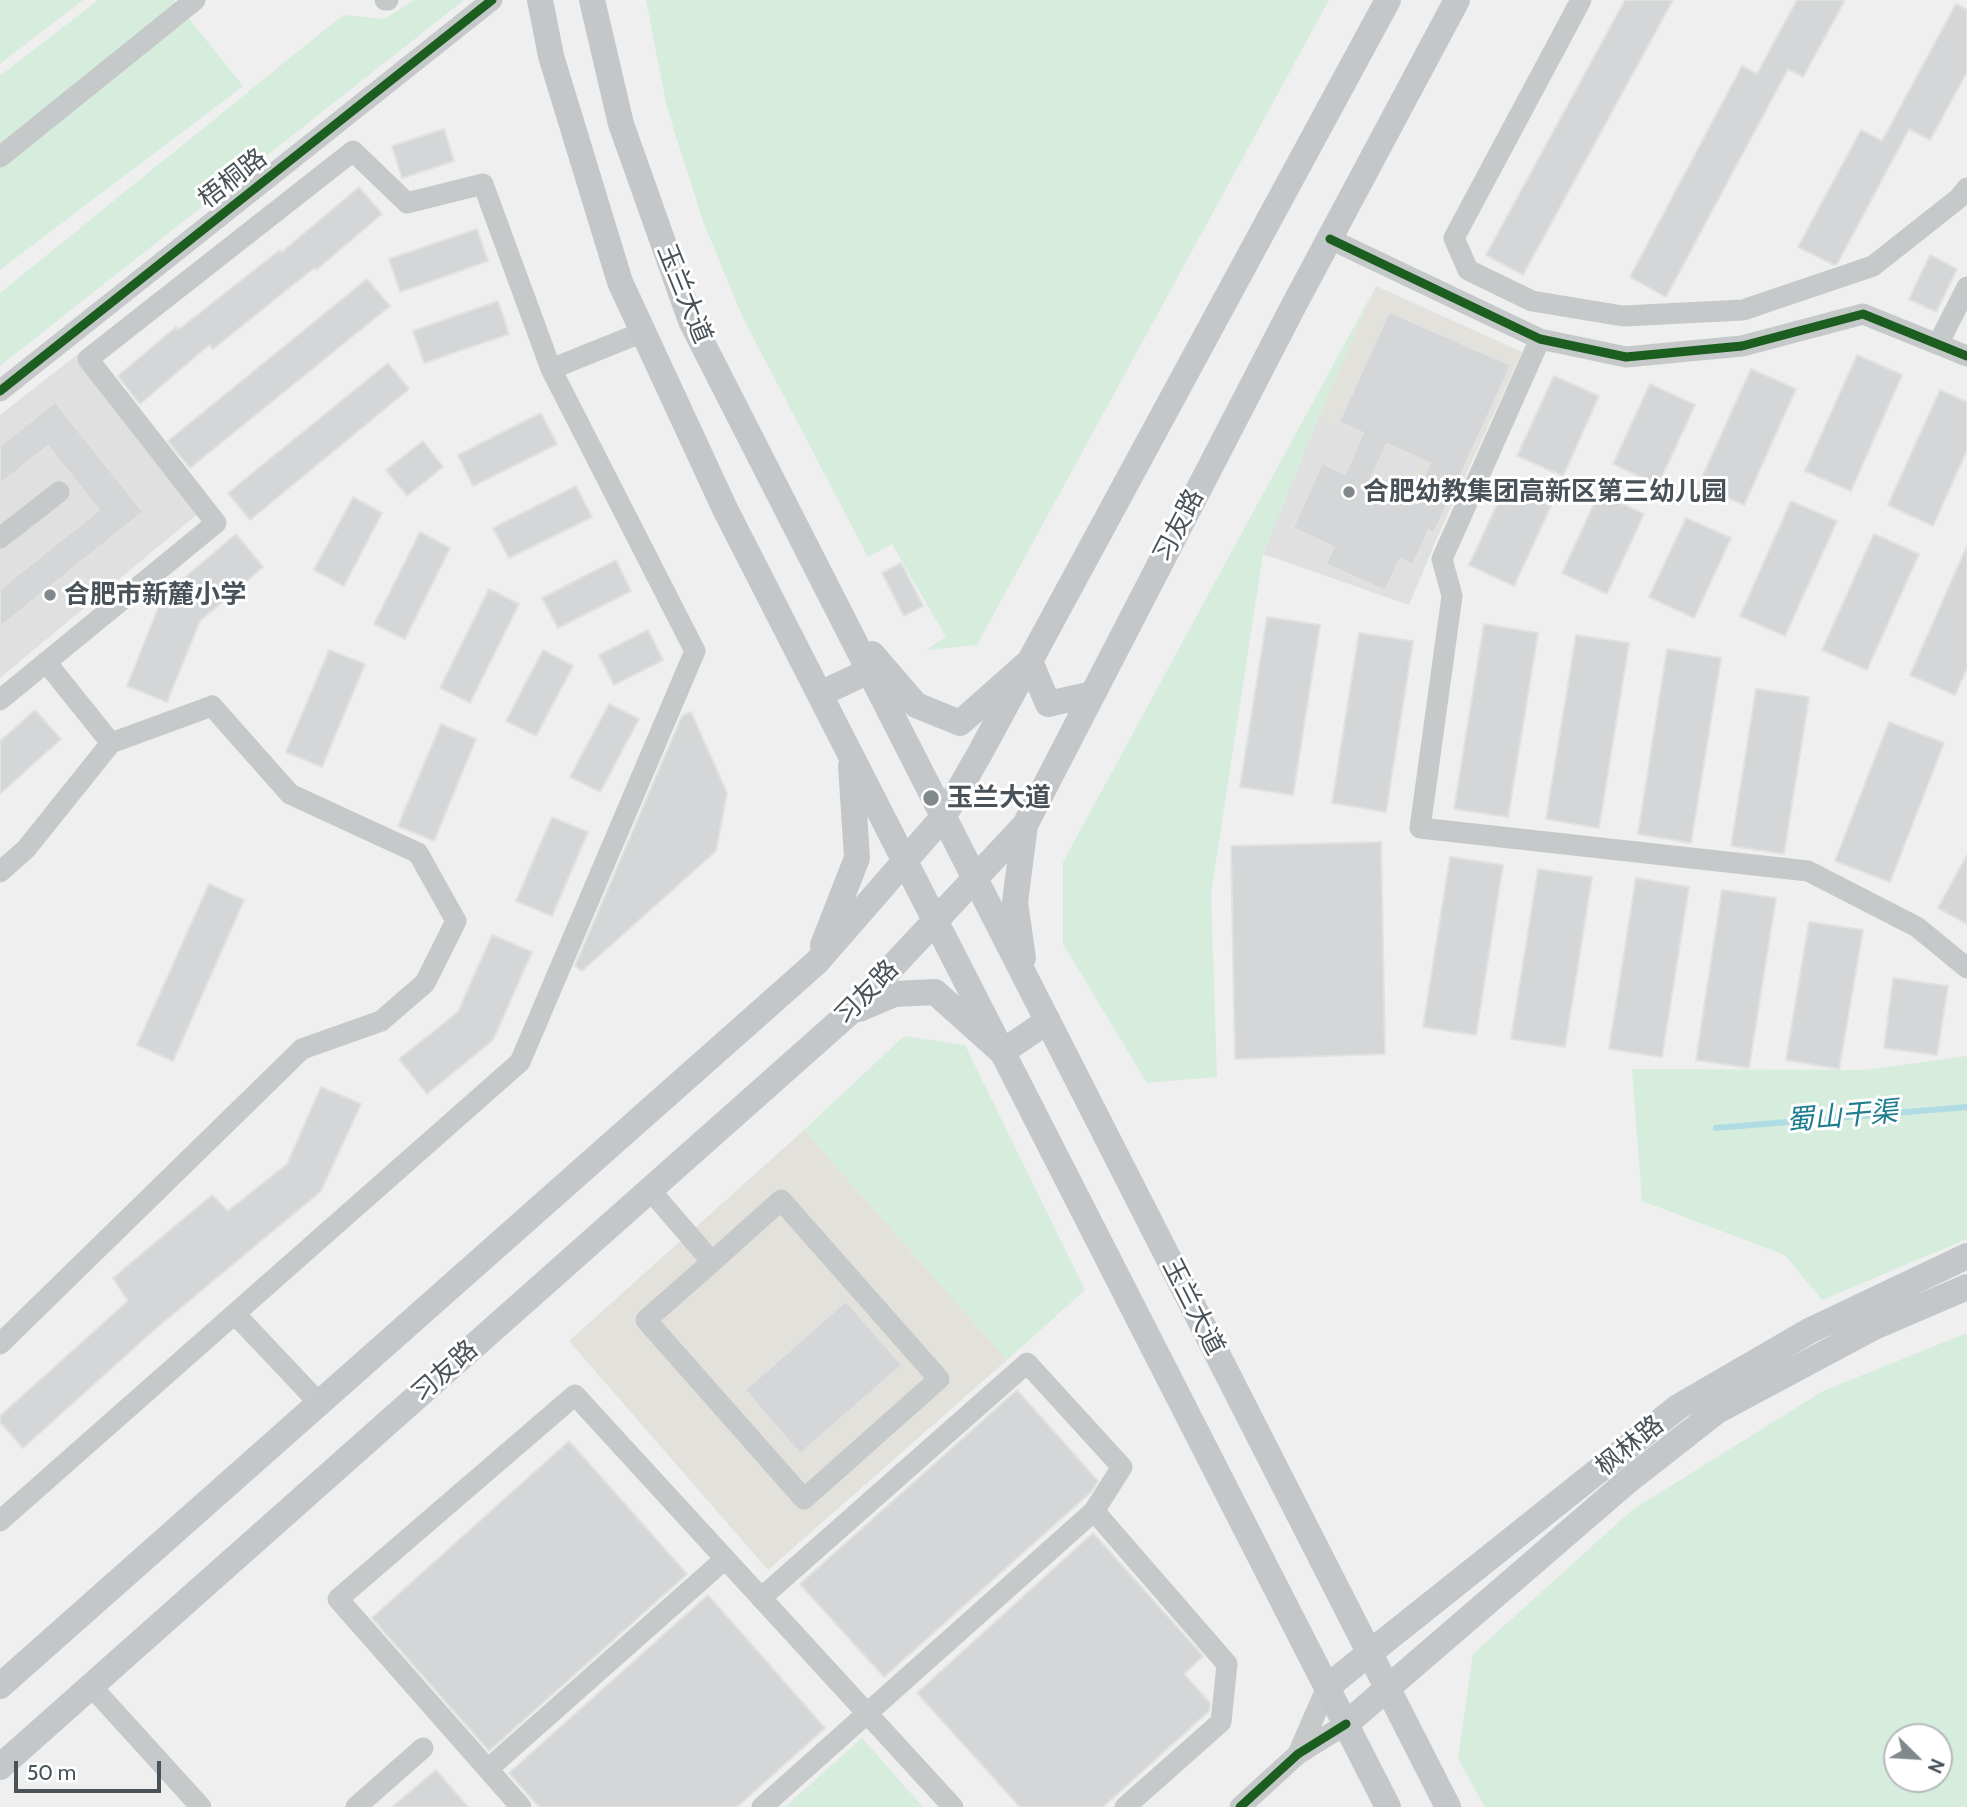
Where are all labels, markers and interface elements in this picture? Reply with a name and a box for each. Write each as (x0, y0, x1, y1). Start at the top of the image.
street label: 梧桐路 (193, 143, 273, 215)
street label: 玉兰大道 (650, 240, 718, 348)
place label: 合肥幼教集团高新区第三幼儿园 (1363, 476, 1727, 508)
street label: 习友路 (1147, 484, 1211, 568)
marker: 合肥幼教集团高新区第三幼儿园 (1341, 484, 1357, 500)
place label: 合肥市新麓小学 (64, 579, 246, 611)
marker: 合肥市新麓小学 (42, 587, 58, 603)
place label: 玉兰大道 (947, 782, 1051, 814)
marker: 玉兰大道 (921, 788, 941, 808)
street label: 习友路 (829, 954, 905, 1032)
water label: 蜀山干渠 (1785, 1095, 1899, 1139)
street label: 玉兰大道 (1155, 1254, 1231, 1360)
street label: 习友路 (406, 1334, 484, 1410)
street label: 枫林路 (1590, 1409, 1670, 1483)
north arrow (1883, 1723, 1953, 1793)
scale bar (18, 1748, 164, 1792)
text: N (1923, 1755, 1949, 1777)
text: 50 m (27, 1760, 76, 1785)

